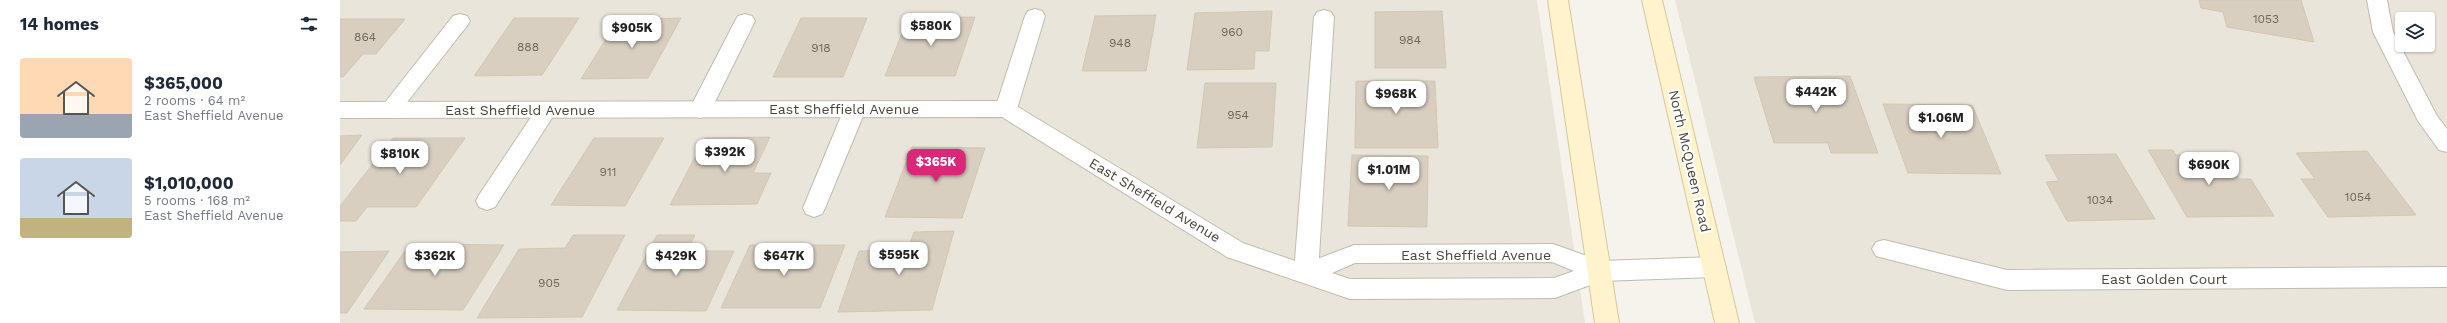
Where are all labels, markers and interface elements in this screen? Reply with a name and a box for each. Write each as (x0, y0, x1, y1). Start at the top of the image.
house number: 1053 (2253, 12, 2279, 26)
map controls (2395, 12, 2435, 52)
button: layers (2395, 12, 2435, 52)
icon: filters (298, 13, 320, 35)
pin: $580K (903, 13, 959, 47)
text: 14 homes (20, 14, 99, 34)
pin: $905K (604, 15, 660, 49)
text: $580K (910, 18, 952, 33)
text: $905K (611, 20, 653, 35)
house number: 960 (1221, 25, 1243, 39)
house number: 864 (354, 30, 376, 44)
house number: 984 (1399, 33, 1421, 47)
house number: 948 (1109, 36, 1131, 50)
house number: 888 (517, 40, 539, 54)
house number: 918 (811, 41, 831, 55)
text: $365,000 (144, 73, 223, 93)
icon: home (52, 74, 100, 122)
pin: $442K (1788, 79, 1844, 113)
pin: $968K (1368, 81, 1424, 115)
text: $442K (1795, 84, 1837, 99)
text: $968K (1375, 86, 1417, 101)
street label: North McQueen Road (1666, 88, 1714, 234)
text: 2 rooms · 64 m² (144, 93, 245, 108)
street label: East Sheffield Avenue (769, 101, 919, 117)
street label: East Sheffield Avenue (445, 102, 595, 118)
pin: $1.06M (1908, 105, 1974, 139)
text: East Sheffield Avenue (144, 108, 283, 123)
house number: 954 (1227, 108, 1249, 122)
text: $1.06M (1918, 110, 1964, 125)
pin: $392K (697, 139, 753, 173)
pin: $810K (372, 141, 428, 175)
text: $392K (705, 144, 745, 159)
text: $810K (380, 146, 420, 161)
pin: $365K (908, 149, 964, 183)
pin: $690K (2181, 152, 2237, 186)
text: $365K (916, 154, 956, 169)
street label: East Sheffield Avenue (1087, 154, 1223, 246)
pin: $1.01M (1356, 157, 1422, 191)
text: $690K (2188, 157, 2230, 172)
text: $1.01M (1367, 162, 1411, 177)
house number: 911 (600, 165, 616, 179)
text: $1,010,000 (144, 173, 234, 193)
icon: home (52, 174, 100, 222)
house number: 1054 (2345, 190, 2371, 204)
text: 5 rooms · 168 m² (144, 193, 250, 208)
house number: 1034 (2087, 193, 2113, 207)
text: East Sheffield Avenue (144, 208, 283, 223)
pin: $595K (871, 242, 927, 276)
pin: $362K (407, 243, 463, 277)
pin: $429K (648, 243, 704, 277)
pin: $647K (756, 243, 812, 277)
text: $595K (879, 247, 919, 262)
street label: East Sheffield Avenue (1401, 247, 1551, 263)
text: $362K (415, 248, 455, 263)
text: $429K (655, 248, 697, 263)
text: $647K (763, 248, 805, 263)
street label: East Golden Court (2101, 271, 2227, 287)
house number: 905 (538, 276, 560, 290)

